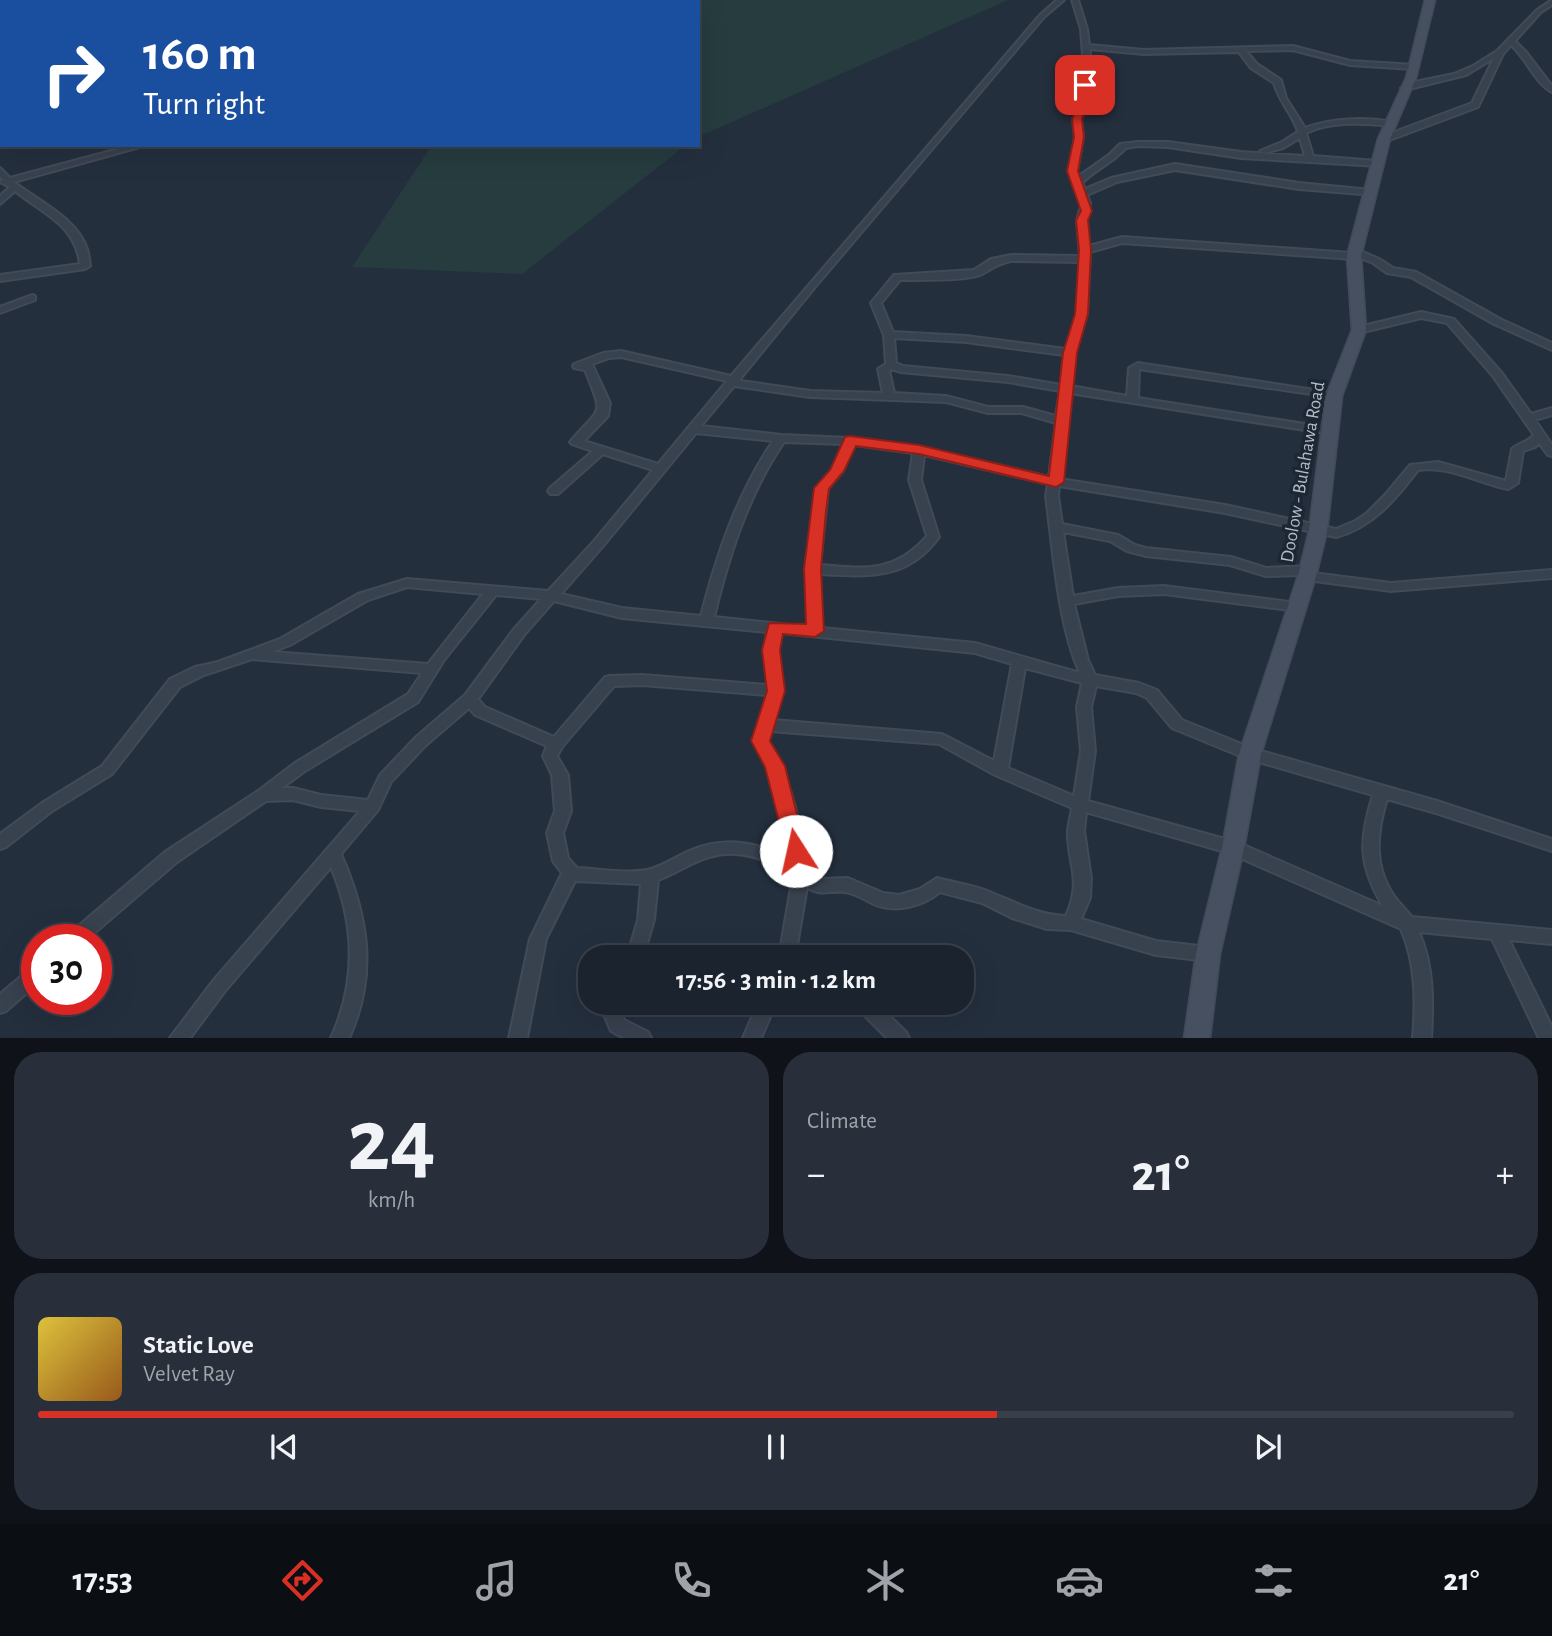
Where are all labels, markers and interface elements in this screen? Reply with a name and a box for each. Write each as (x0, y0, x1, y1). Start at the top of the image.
icon: right (28, 28, 119, 119)
text: 160 m (143, 30, 257, 79)
pin (1055, 55, 1115, 115)
icon: arrive (1066, 66, 1104, 104)
text: Turn right (143, 88, 265, 120)
street label: Doolow - Bulahawa Road (1278, 380, 1328, 564)
position arrow (759, 814, 833, 888)
speed limit sign: 30 (21, 924, 112, 1015)
text: 17:56 · 3 min · 1.2 km (676, 967, 876, 993)
text: 24 (347, 1096, 436, 1187)
text: Climate (807, 1110, 877, 1133)
text: 21° (1131, 1148, 1190, 1200)
text: − (807, 1156, 825, 1194)
text: + (1496, 1156, 1514, 1194)
text: km/h (368, 1189, 415, 1212)
text: Static Love (143, 1332, 254, 1358)
text: Velvet Ray (143, 1363, 235, 1386)
icon: previous (265, 1428, 303, 1466)
icon: pause (757, 1428, 795, 1466)
icon: next (1249, 1428, 1287, 1466)
icon: directions (278, 1556, 327, 1605)
icon: music (472, 1556, 521, 1605)
icon: phone (667, 1556, 716, 1605)
icon: climate (861, 1556, 910, 1605)
icon: car (1055, 1556, 1104, 1605)
icon: filters (1249, 1556, 1298, 1605)
text: 17:53 (73, 1564, 133, 1596)
text: 21° (1443, 1564, 1479, 1596)

